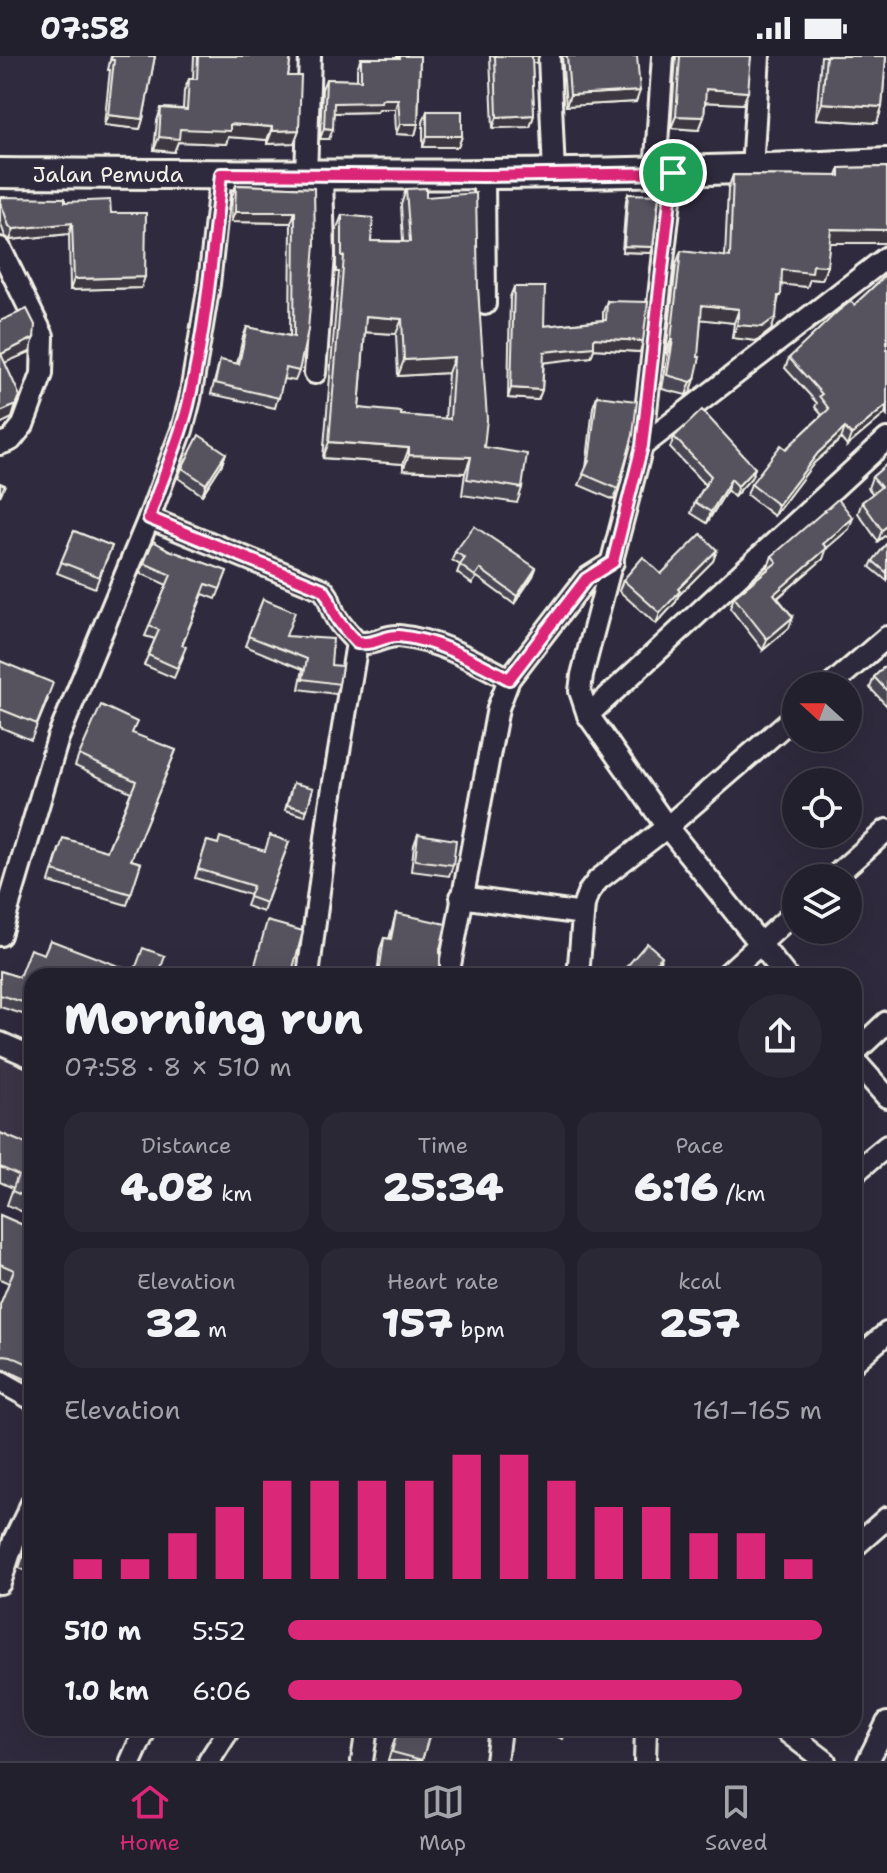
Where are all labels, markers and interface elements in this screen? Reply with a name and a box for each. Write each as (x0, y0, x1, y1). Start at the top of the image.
text: 07:58 (40, 8, 130, 49)
pin (639, 139, 707, 207)
icon: arrive (651, 151, 695, 195)
street label: Jalan Pemuda (33, 160, 184, 189)
north arrow (782, 672, 862, 752)
map controls (782, 672, 862, 944)
button: locate (782, 768, 862, 848)
button: layers (782, 864, 862, 944)
text: Morning run (64, 989, 363, 1048)
button: share (738, 994, 822, 1078)
text: 07:58 · 8 × 510 m (64, 1049, 292, 1084)
text: Distance (141, 1131, 231, 1160)
text: Time (418, 1131, 468, 1160)
text: Pace (675, 1131, 724, 1160)
text: 4.08 (120, 1160, 214, 1214)
text: 25:34 (383, 1160, 503, 1214)
text: 6:16 (634, 1160, 719, 1214)
text: km (214, 1179, 252, 1208)
text: /km (719, 1179, 765, 1208)
text: Elevation (137, 1267, 236, 1296)
text: Heart rate (387, 1267, 499, 1296)
text: kcal (678, 1267, 721, 1296)
text: 32 (146, 1296, 201, 1350)
text: 157 (381, 1296, 453, 1350)
text: 257 (659, 1296, 740, 1350)
text: m (201, 1315, 227, 1344)
text: bpm (453, 1315, 505, 1344)
text: Elevation (64, 1392, 180, 1427)
text: 161–165 m (692, 1392, 822, 1427)
text: 510 m (64, 1613, 141, 1648)
text: 5:52 (192, 1613, 246, 1648)
text: 1.0 km (64, 1673, 149, 1708)
text: 6:06 (192, 1673, 251, 1708)
tab: Home (119, 1780, 180, 1857)
tab: Map (419, 1780, 466, 1857)
tab: Saved (705, 1780, 768, 1857)

